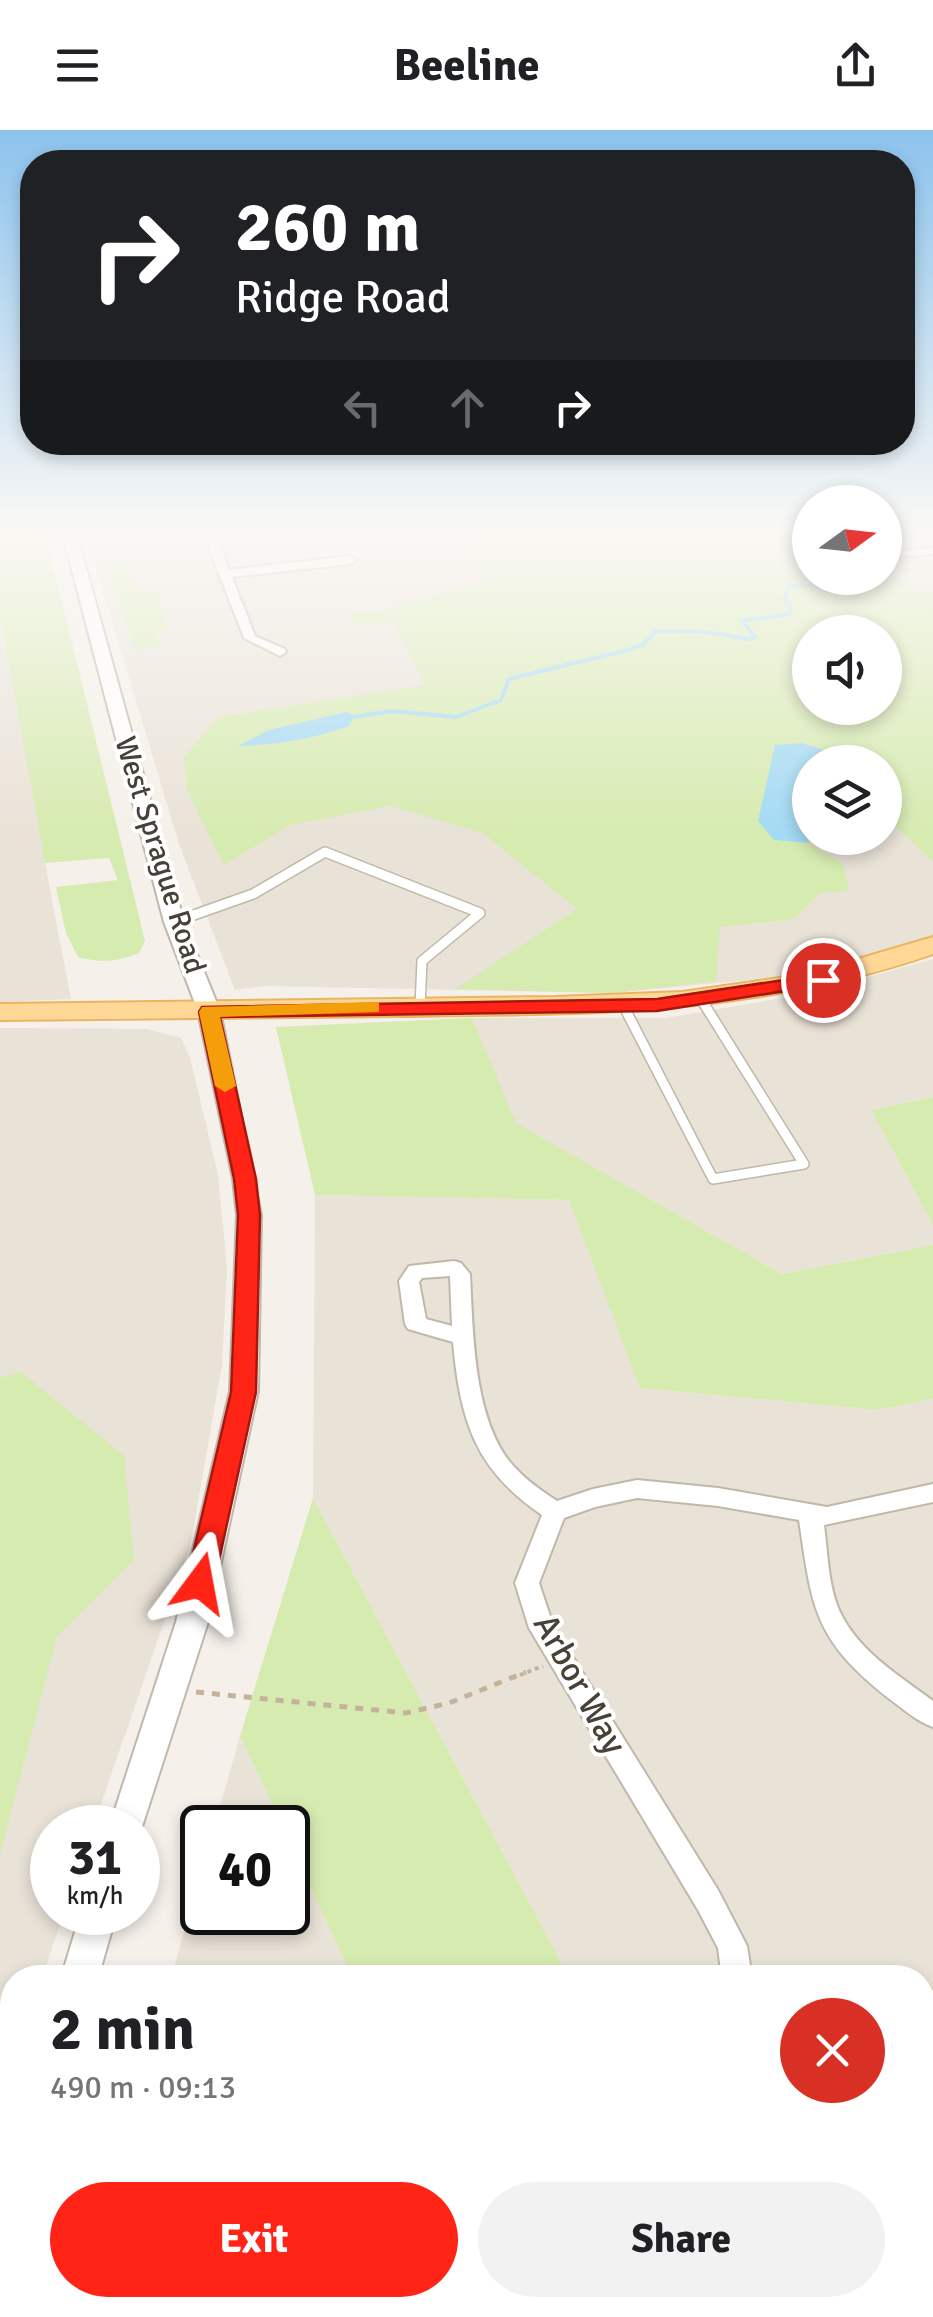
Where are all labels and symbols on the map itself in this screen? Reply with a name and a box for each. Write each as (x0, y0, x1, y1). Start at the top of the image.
north arrow (792, 485, 902, 595)
street label: West Sprague Road (106, 732, 214, 978)
pin (781, 938, 866, 1023)
position arrow (148, 1531, 252, 1635)
street label: Arbor Way (524, 1606, 636, 1762)
speed limit sign: 40 (180, 1805, 310, 1935)

